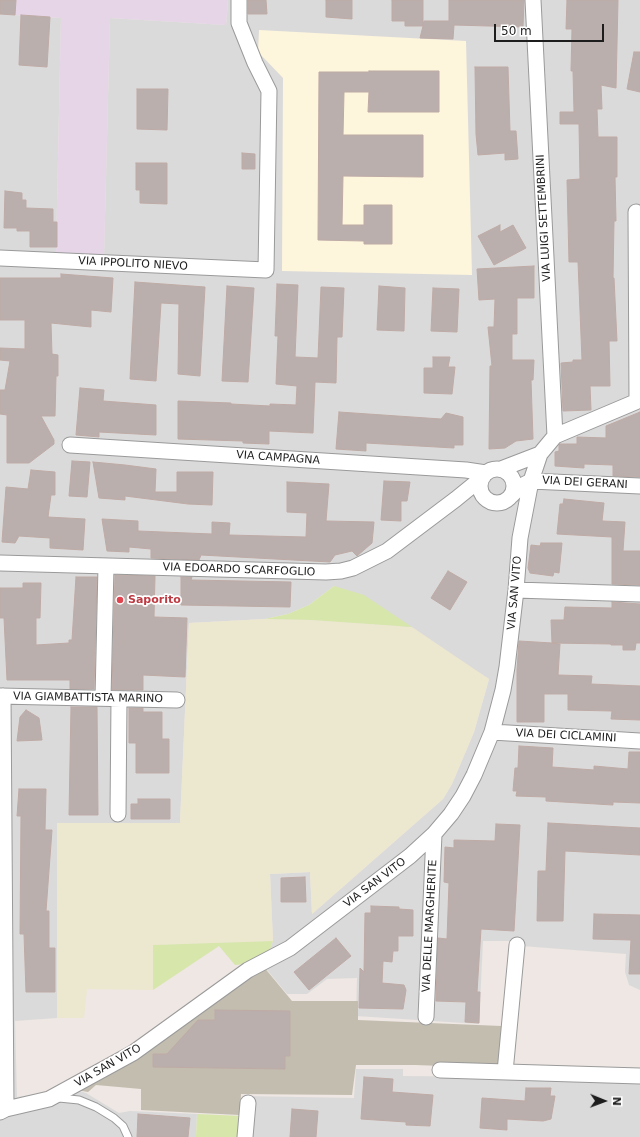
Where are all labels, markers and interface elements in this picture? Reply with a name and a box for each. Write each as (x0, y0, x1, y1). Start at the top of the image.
scale bar (496, 16, 606, 42)
text: 50 m (501, 24, 532, 38)
street label: VIA LUIGI SETTEMBRINI (534, 154, 554, 282)
street label: VIA IPPOLITO NIEVO (78, 255, 188, 273)
street label: VIA CAMPAGNA (236, 448, 320, 468)
street label: VIA DEI GERANI (542, 474, 628, 492)
street label: VIA SAN VITO (505, 555, 525, 631)
street label: VIA EDOARDO SCARFOGLIO (162, 561, 316, 579)
place label: Saporito (128, 593, 181, 607)
marker: Saporito (115, 595, 125, 605)
street label: VIA GIAMBATTISTA MARINO (13, 690, 163, 706)
street label: VIA DEI CICLAMINI (515, 727, 617, 745)
street label: VIA SAN VITO (341, 855, 409, 911)
street label: VIA DELLE MARGHERITE (420, 859, 440, 993)
street label: VIA SAN VITO (72, 1042, 144, 1090)
north arrow (584, 1081, 624, 1121)
text: N (610, 1096, 623, 1106)

